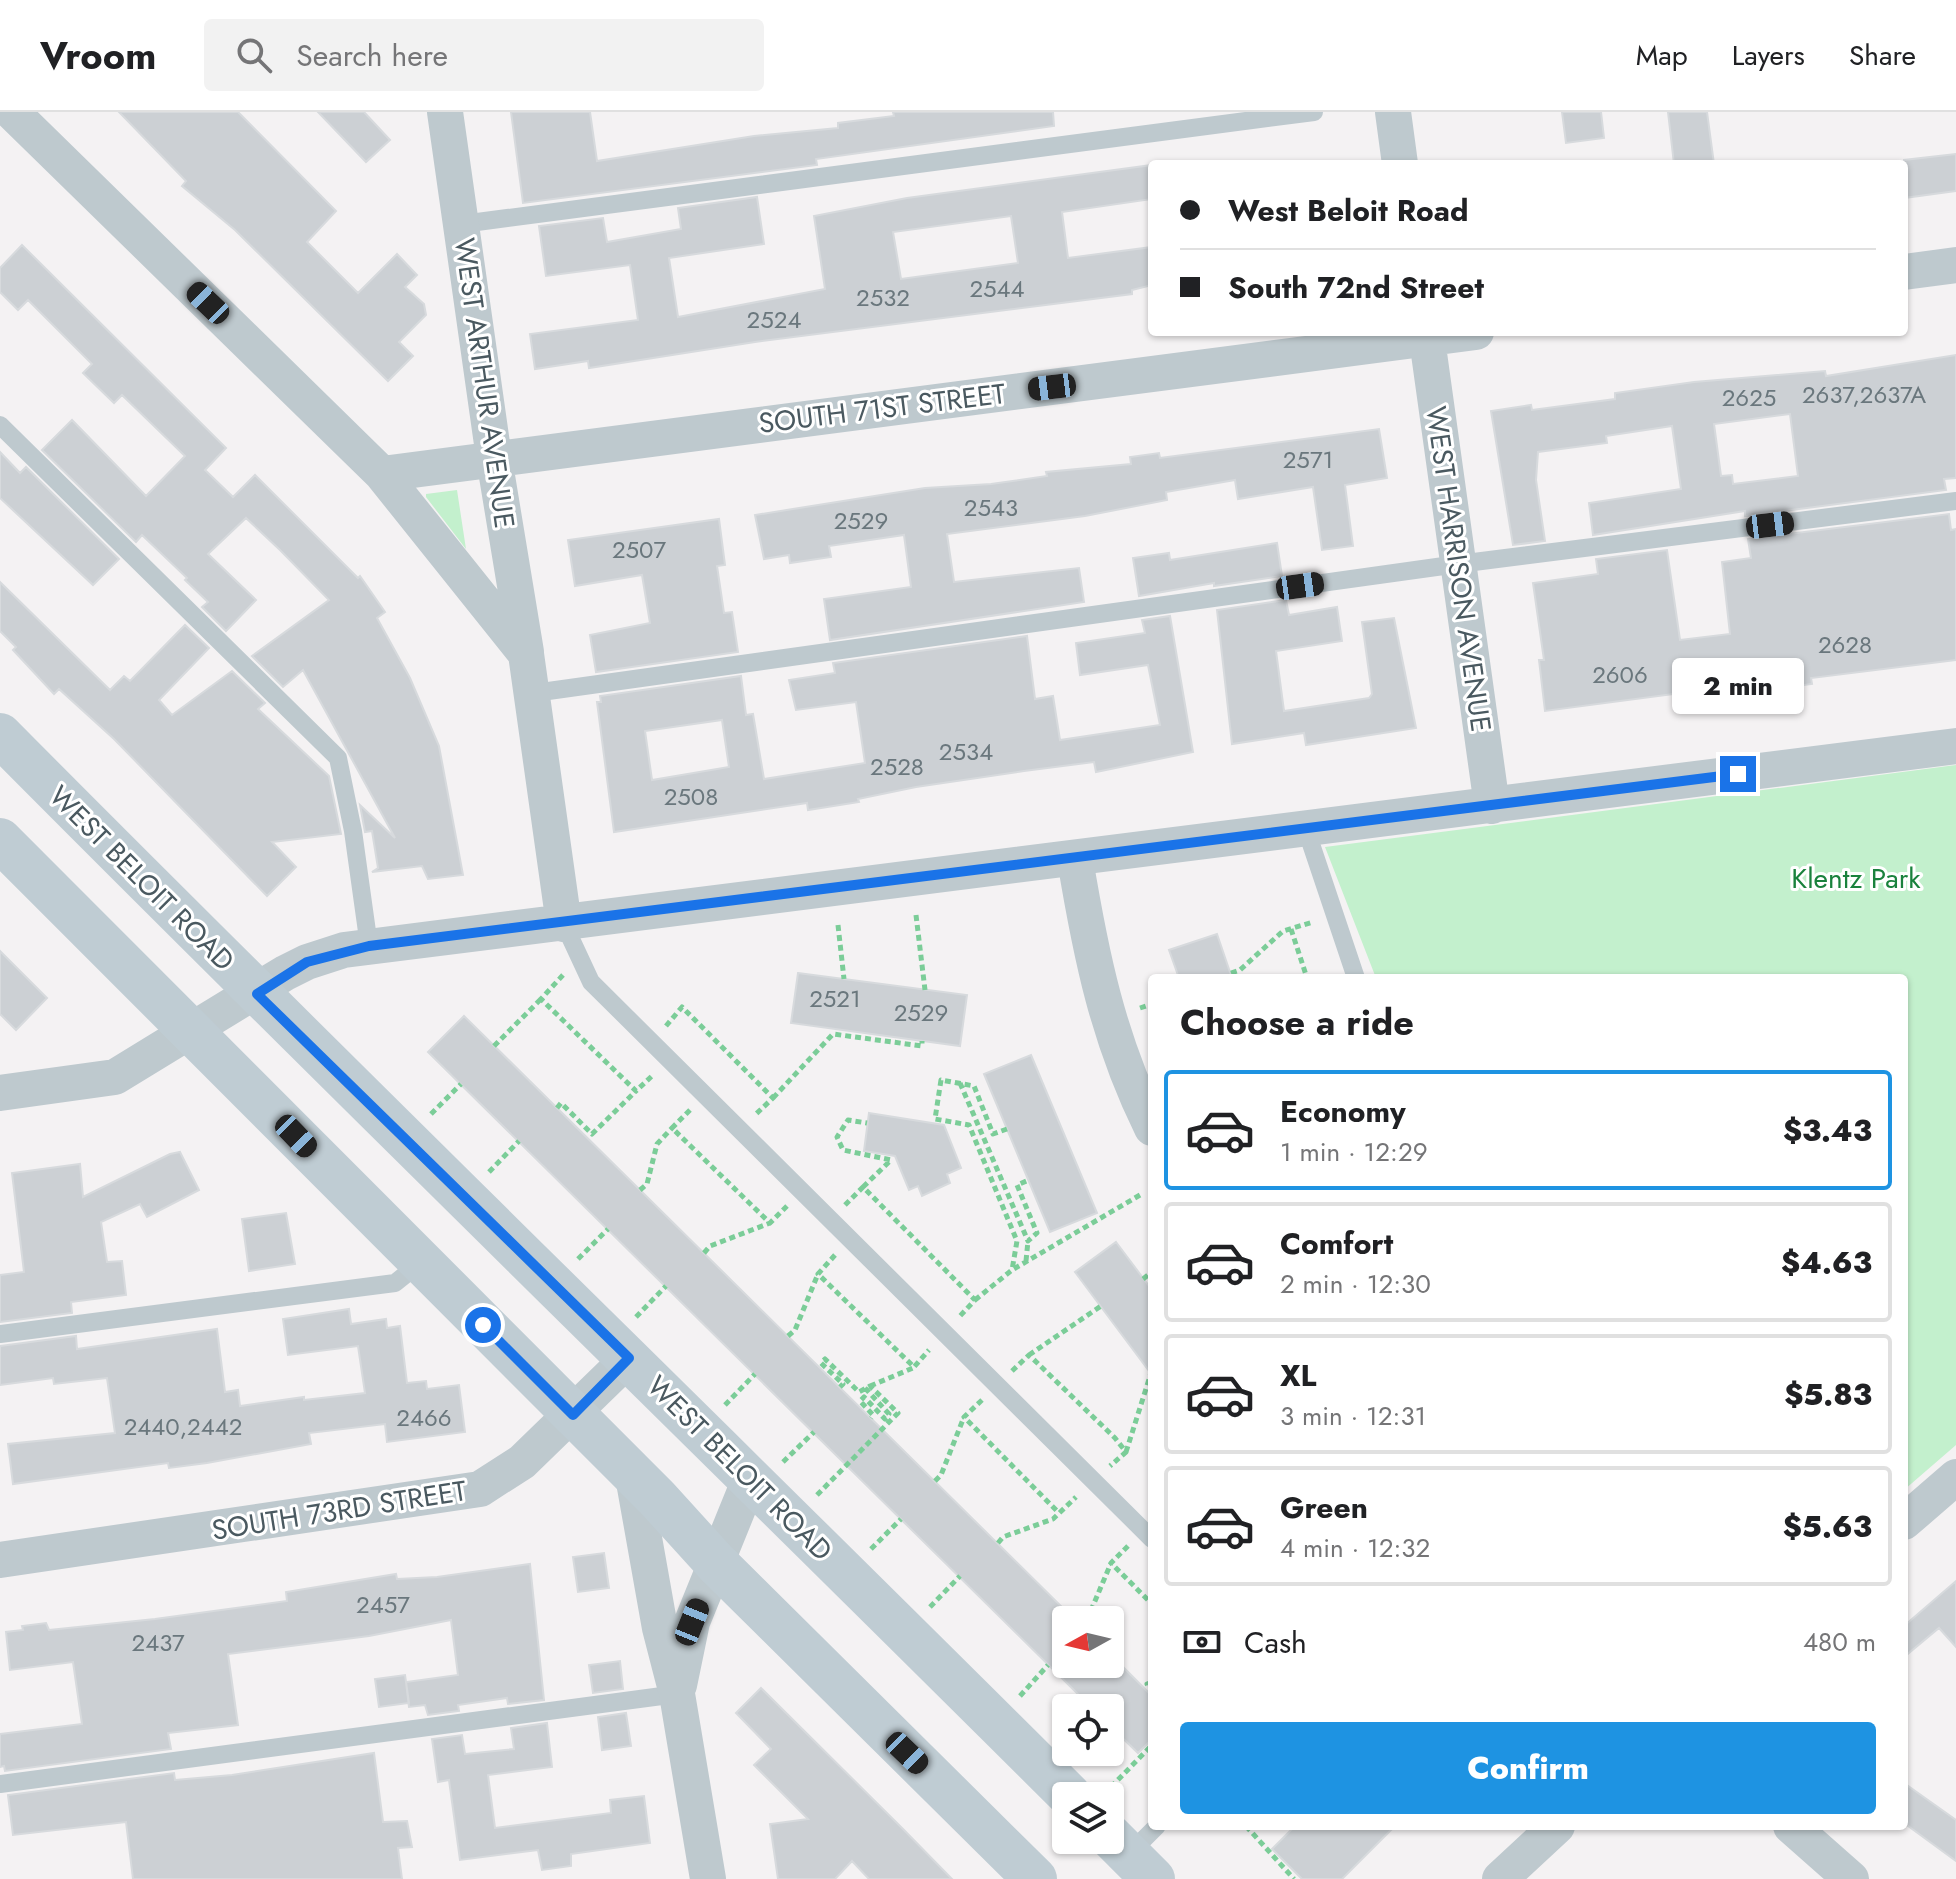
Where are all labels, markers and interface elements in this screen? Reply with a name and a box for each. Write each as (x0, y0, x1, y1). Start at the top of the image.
search box (204, 19, 764, 91)
text: Vroom (40, 28, 156, 83)
icon: search (232, 33, 276, 77)
text: Search here (296, 34, 448, 77)
text: Map (1636, 35, 1688, 76)
text: Layers (1732, 35, 1805, 76)
text: Share (1849, 35, 1916, 76)
text: West Beloit Road (1228, 189, 1468, 232)
street label: WEST ARTHUR AVENUE (444, 235, 525, 531)
text: South 72nd Street (1228, 266, 1484, 309)
house number: 2544 (969, 271, 1025, 306)
car (182, 278, 234, 328)
house number: 2532 (856, 280, 910, 315)
house number: 2524 (747, 302, 801, 337)
car (1027, 372, 1077, 402)
street label: SOUTH 71ST STREET (756, 373, 1008, 444)
house number: 2637,2637A (1802, 377, 1926, 412)
house number: 2625 (1722, 380, 1776, 415)
street label: WEST HARRISON AVENUE (1415, 404, 1502, 735)
house number: 2571 (1283, 442, 1333, 477)
house number: 2543 (964, 490, 1018, 525)
house number: 2529 (834, 503, 888, 538)
car (1745, 510, 1795, 540)
house number: 2507 (612, 532, 666, 567)
car (1275, 571, 1325, 601)
house number: 2628 (1818, 627, 1872, 662)
house number: 2606 (1592, 657, 1648, 692)
callout: 2 min (1672, 658, 1804, 714)
text: 2 min (1703, 667, 1773, 705)
house number: 2534 (939, 734, 993, 769)
house number: 2528 (870, 749, 924, 784)
route end (1720, 756, 1756, 792)
street label: WEST BELOIT ROAD (40, 776, 244, 980)
house number: 2508 (664, 779, 718, 814)
park label: Klentz Park (1791, 858, 1921, 899)
house number: 2521 (809, 981, 861, 1016)
house number: 2529 (894, 995, 948, 1030)
text: Choose a ride (1180, 996, 1414, 1048)
text: Economy (1280, 1090, 1406, 1133)
icon: car (1184, 1094, 1256, 1166)
text: $3.43 (1783, 1109, 1872, 1152)
car (271, 1110, 321, 1162)
text: 1 min · 12:29 (1280, 1133, 1428, 1171)
text: Comfort (1280, 1222, 1393, 1265)
icon: car (1184, 1226, 1256, 1298)
text: $4.63 (1781, 1241, 1872, 1284)
text: 2 min · 12:30 (1280, 1265, 1431, 1303)
route start (465, 1307, 501, 1343)
text: XL (1280, 1354, 1316, 1397)
icon: car (1184, 1358, 1256, 1430)
street label: WEST BELOIT ROAD (638, 1366, 842, 1570)
text: $5.83 (1784, 1373, 1872, 1416)
text: 3 min · 12:31 (1280, 1397, 1426, 1435)
house number: 2466 (396, 1400, 452, 1435)
house number: 2440,2442 (124, 1409, 242, 1444)
street label: SOUTH 73RD STREET (209, 1470, 469, 1551)
text: Green (1280, 1486, 1368, 1529)
icon: car (1184, 1490, 1256, 1562)
text: $5.63 (1783, 1505, 1872, 1548)
text: 4 min · 12:32 (1280, 1529, 1430, 1567)
house number: 2457 (356, 1587, 410, 1622)
car (672, 1595, 712, 1649)
north arrow (1052, 1606, 1124, 1678)
map controls (1052, 1606, 1124, 1854)
icon: cash (1180, 1620, 1224, 1664)
text: Cash (1244, 1621, 1307, 1664)
text: 480 m (1803, 1623, 1876, 1661)
house number: 2437 (132, 1625, 185, 1660)
button: locate (1052, 1694, 1124, 1766)
button: Confirm (1180, 1722, 1876, 1814)
car (881, 1728, 933, 1778)
button: layers (1052, 1782, 1124, 1854)

